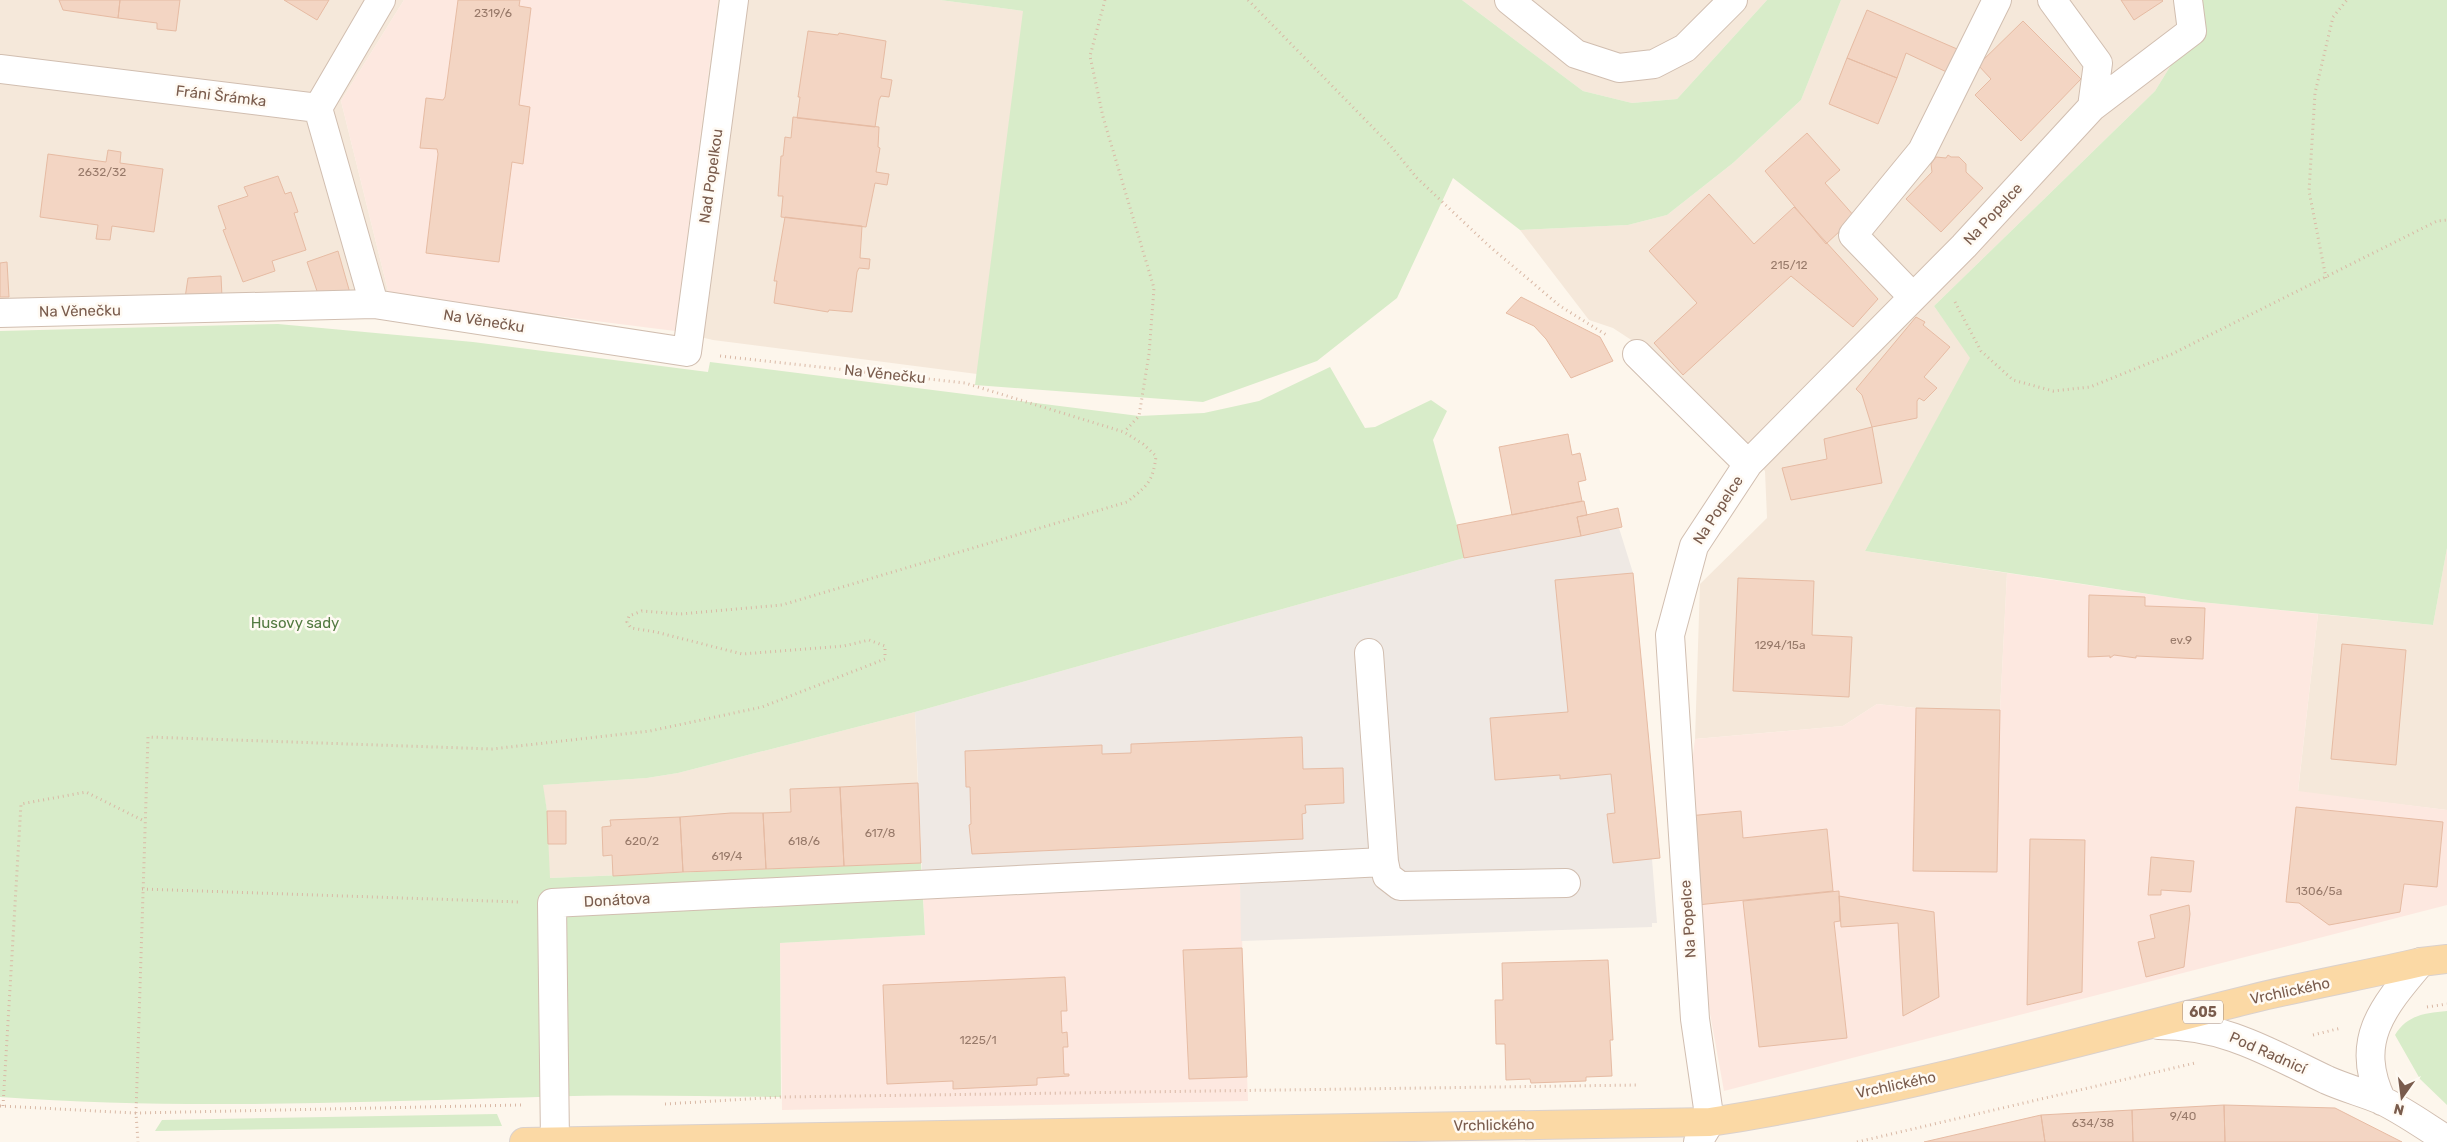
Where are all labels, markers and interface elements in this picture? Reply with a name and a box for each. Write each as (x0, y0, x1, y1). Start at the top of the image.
house number: 2319/6 (474, 6, 512, 20)
street label: Fráni Šrámka (175, 82, 267, 110)
street label: Nad Popelkou (695, 127, 727, 225)
house number: 2632/32 (78, 165, 126, 179)
street label: Na Popelce (1960, 179, 2026, 249)
house number: 215/12 (1770, 258, 1808, 272)
street label: Na Věnečku (39, 301, 121, 321)
street label: Na Věnečku (442, 306, 526, 336)
street label: Na Věnečku (843, 361, 927, 387)
street label: Na Popelce (1689, 472, 1747, 548)
park label: Husovy sady (251, 614, 339, 632)
house number: ev.9 (2170, 633, 2192, 647)
house number: 1294/15a (1754, 638, 1806, 652)
house number: 617/8 (865, 826, 895, 840)
house number: 620/2 (625, 834, 659, 848)
house number: 618/6 (788, 834, 820, 848)
house number: 619/4 (711, 849, 743, 863)
street label: Na Popelce (1676, 879, 1700, 959)
house number: 1306/5a (2296, 884, 2342, 898)
street label: Donátova (583, 889, 651, 911)
street label: Vrchlického (2248, 974, 2332, 1008)
road number: 605 (2183, 1000, 2223, 1024)
street label: Pod Radnicí (2227, 1028, 2311, 1079)
house number: 1225/1 (959, 1033, 997, 1047)
street label: Vrchlického (1854, 1068, 1938, 1102)
north arrow (2377, 1072, 2427, 1122)
text: N (2392, 1100, 2406, 1119)
house number: 9/40 (2170, 1109, 2196, 1123)
street label: Vrchlického (1453, 1115, 1535, 1135)
house number: 634/38 (2072, 1116, 2114, 1130)

